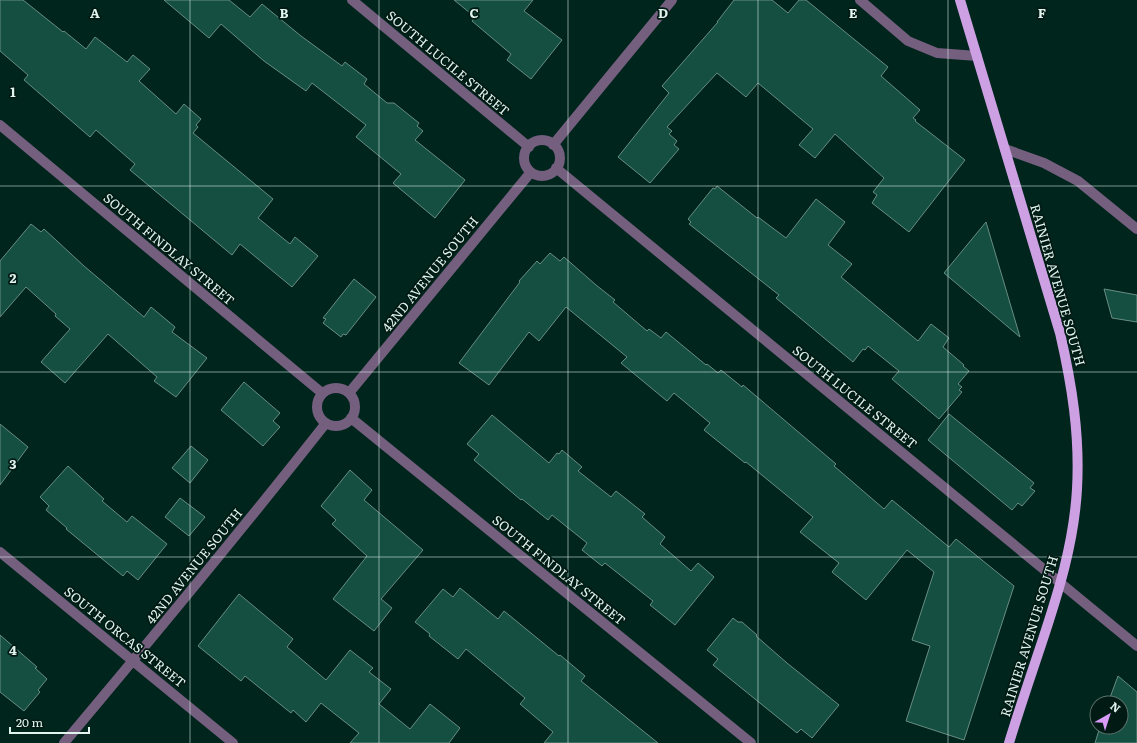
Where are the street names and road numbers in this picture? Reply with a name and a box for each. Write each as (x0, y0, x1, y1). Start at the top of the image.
street label: SOUTH LUCILE STREET (383, 7, 513, 119)
street label: SOUTH FINDLAY STREET (100, 188, 239, 310)
street label: RAINIER AVENUE SOUTH (1026, 202, 1091, 368)
street label: 42ND AVENUE SOUTH (377, 212, 482, 336)
street label: SOUTH LUCILE STREET (789, 340, 922, 453)
street label: 42ND AVENUE SOUTH (141, 504, 246, 628)
street label: SOUTH FINDLAY STREET (489, 510, 630, 629)
street label: RAINIER AVENUE SOUTH (995, 553, 1062, 719)
street label: SOUTH ORCAS STREET (61, 582, 190, 692)

